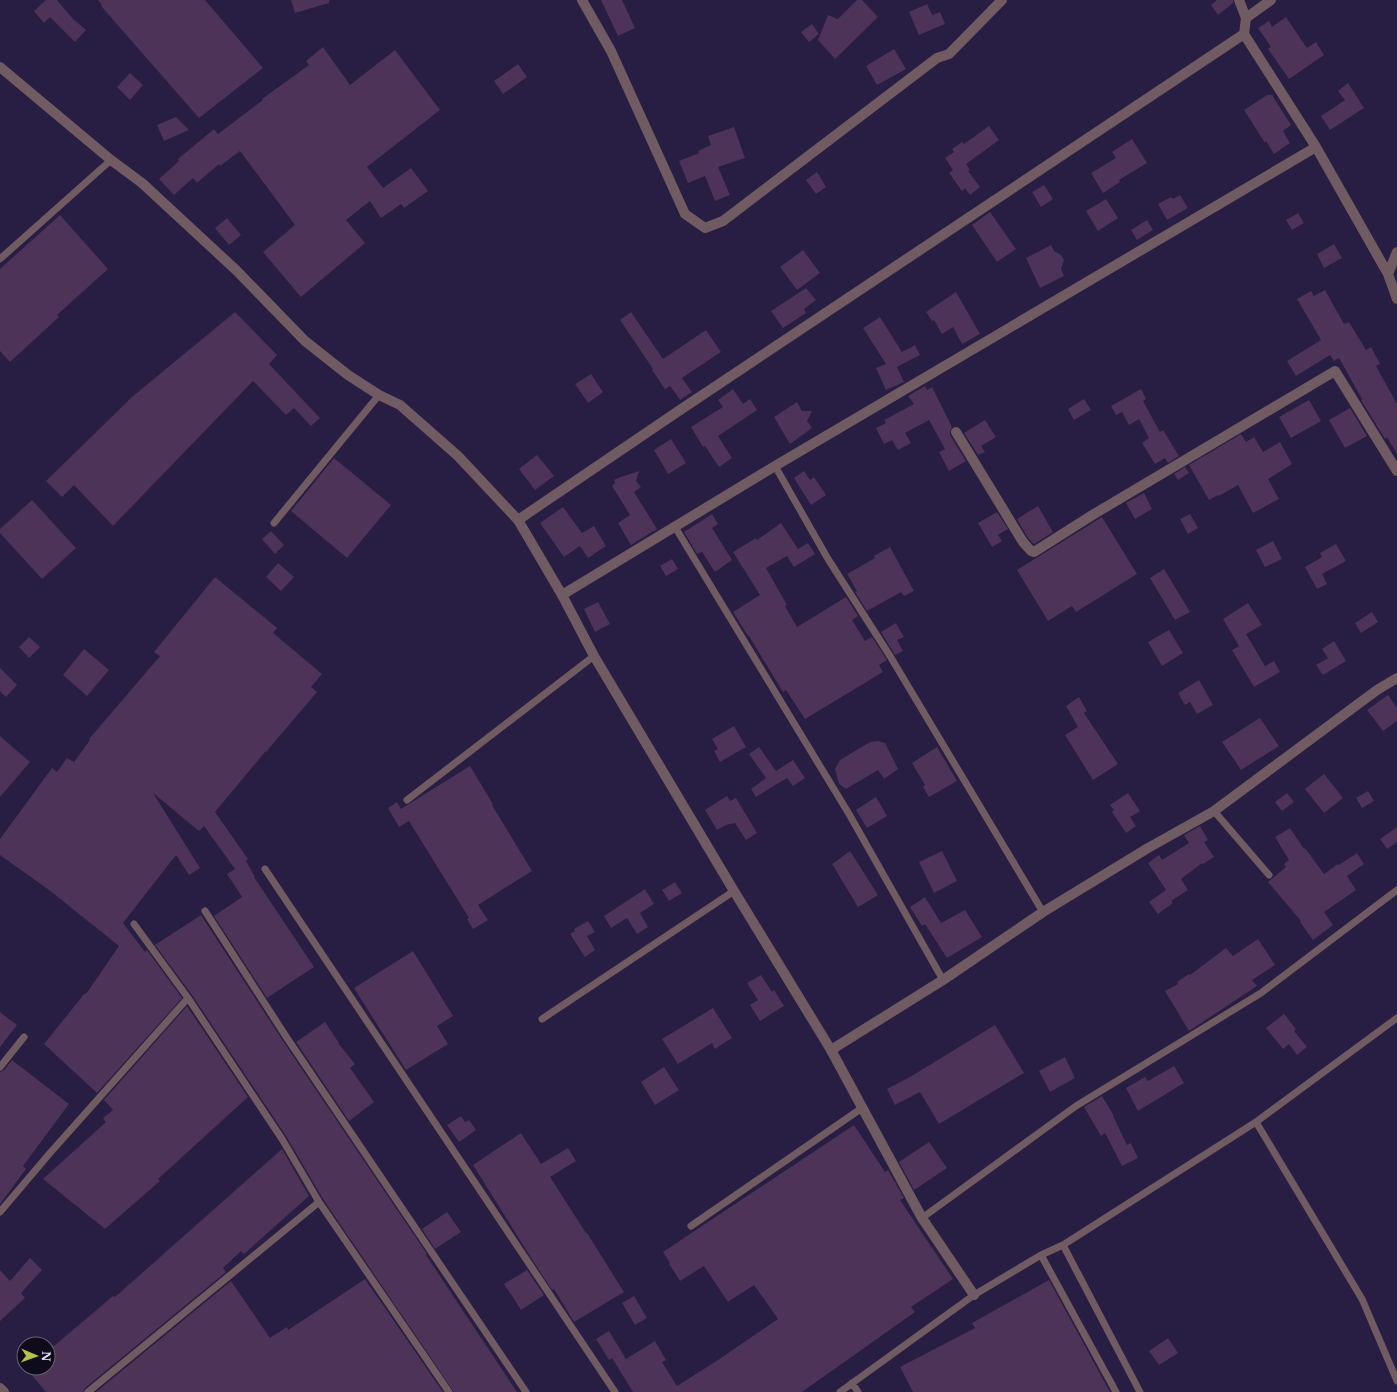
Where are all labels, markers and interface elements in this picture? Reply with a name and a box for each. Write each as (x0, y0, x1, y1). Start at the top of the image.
north arrow (16, 1336, 56, 1376)
text: N (39, 1351, 53, 1362)

